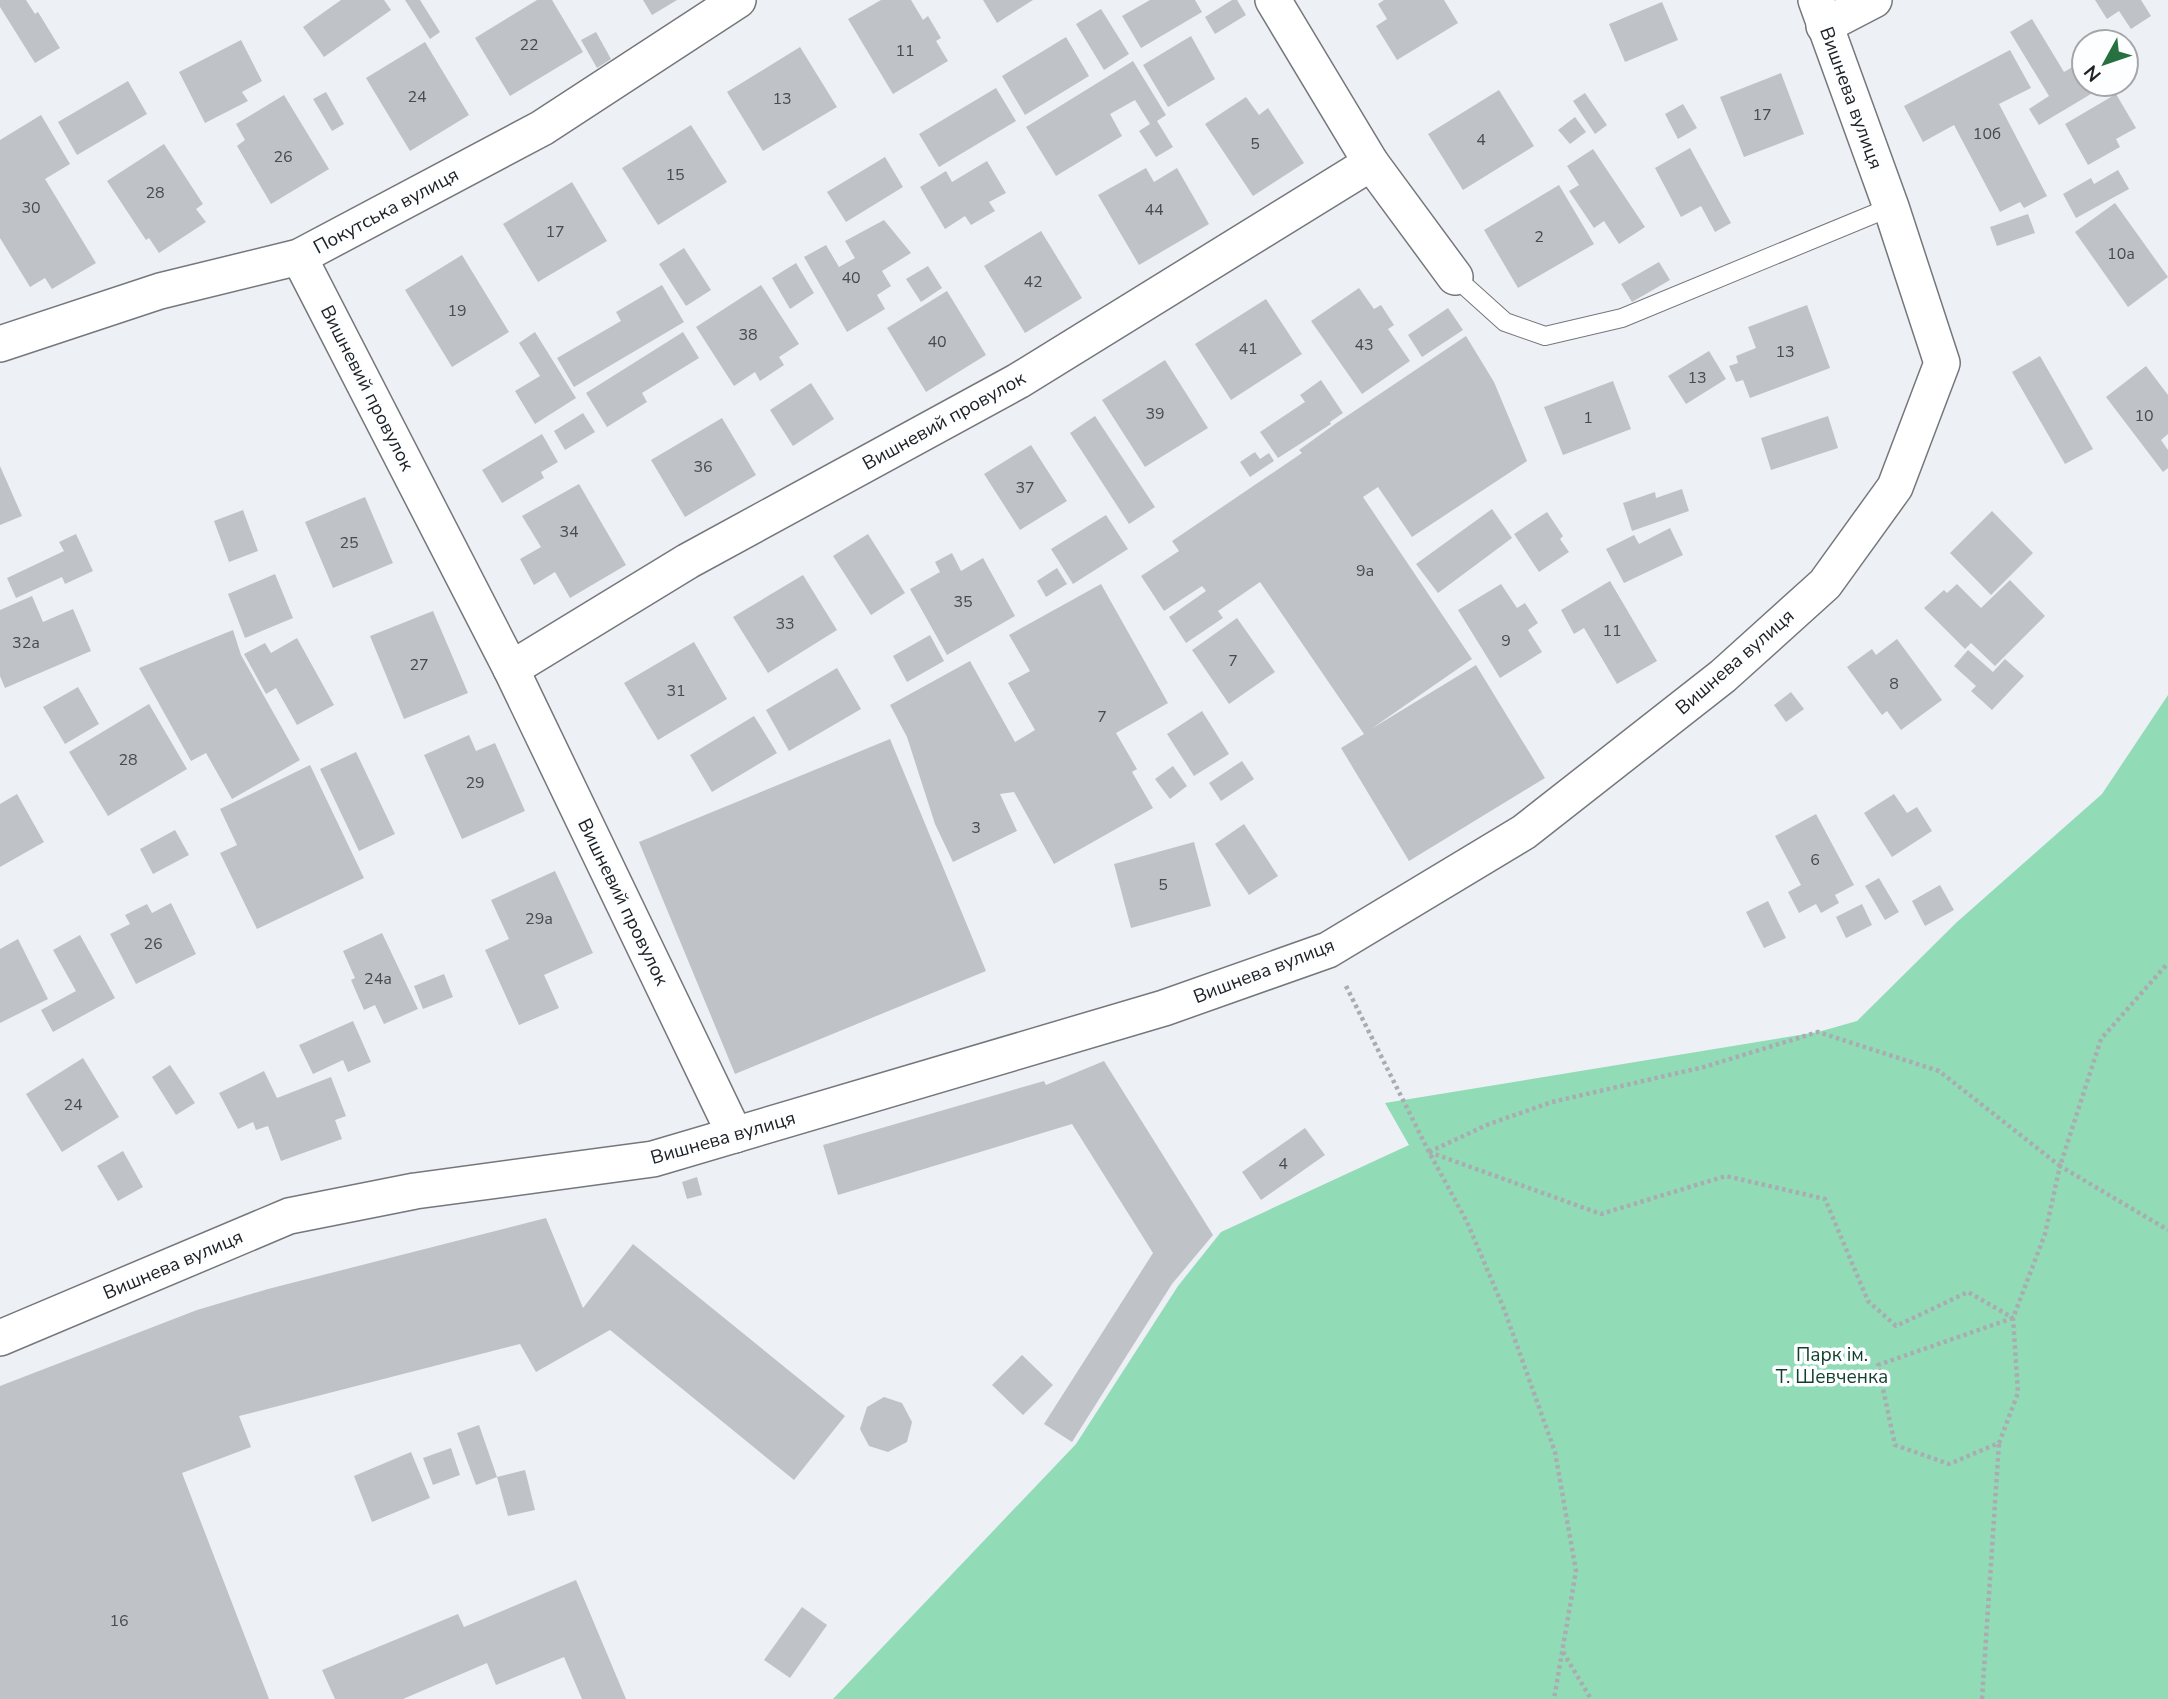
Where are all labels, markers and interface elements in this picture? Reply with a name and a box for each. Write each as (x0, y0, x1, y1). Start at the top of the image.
street label: Вишнева вулиця (1813, 23, 1889, 173)
north arrow (2070, 28, 2140, 98)
house number: 22 (519, 34, 539, 56)
house number: 11 (895, 40, 915, 62)
text: N (2078, 59, 2107, 87)
house number: 24 (407, 86, 427, 108)
house number: 13 (772, 88, 792, 110)
house number: 17 (1752, 104, 1772, 126)
house number: 10б (1973, 123, 2001, 145)
house number: 4 (1476, 129, 1486, 151)
house number: 5 (1250, 133, 1260, 155)
house number: 26 (273, 146, 293, 168)
street label: Покутська вулиця (309, 162, 463, 260)
house number: 15 (665, 164, 685, 186)
house number: 28 (145, 182, 165, 204)
house number: 30 (21, 197, 41, 219)
house number: 44 (1144, 199, 1164, 221)
house number: 17 (545, 221, 565, 243)
house number: 2 (1534, 226, 1544, 248)
house number: 10а (2107, 243, 2135, 265)
house number: 40 (841, 267, 861, 289)
house number: 42 (1023, 271, 1043, 293)
house number: 19 (447, 300, 467, 322)
street label: Вишневий провулок (314, 301, 420, 475)
house number: 38 (738, 324, 758, 346)
house number: 40 (927, 331, 947, 353)
house number: 43 (1354, 334, 1374, 356)
house number: 41 (1238, 338, 1258, 360)
house number: 13 (1775, 341, 1795, 363)
street label: Вишневий провулок (858, 365, 1030, 477)
house number: 13 (1687, 367, 1707, 389)
house number: 39 (1145, 403, 1165, 425)
house number: 10 (2134, 405, 2154, 427)
house number: 1 (1583, 407, 1593, 429)
house number: 36 (693, 456, 713, 478)
house number: 37 (1015, 477, 1035, 499)
house number: 34 (559, 521, 579, 543)
house number: 25 (339, 532, 359, 554)
house number: 9а (1356, 560, 1374, 582)
house number: 35 (953, 591, 973, 613)
street label: Вишнева вулиця (1670, 603, 1800, 721)
house number: 33 (775, 613, 795, 635)
house number: 11 (1602, 620, 1622, 642)
house number: 9 (1501, 630, 1511, 652)
house number: 32а (12, 632, 40, 654)
house number: 7 (1228, 650, 1238, 672)
house number: 27 (409, 654, 429, 676)
house number: 8 (1889, 673, 1899, 695)
house number: 31 (666, 680, 686, 702)
house number: 7 (1097, 706, 1107, 728)
house number: 28 (118, 749, 138, 771)
house number: 29 (465, 772, 485, 794)
street label: Вишневий провулок (571, 814, 675, 990)
house number: 3 (971, 817, 981, 839)
house number: 6 (1810, 849, 1820, 871)
house number: 5 (1158, 874, 1168, 896)
house number: 29а (525, 908, 553, 930)
street label: Вишнева вулиця (1190, 932, 1338, 1010)
house number: 26 (143, 933, 163, 955)
house number: 24а (364, 968, 392, 990)
house number: 24 (63, 1094, 83, 1116)
street label: Вишнева вулиця (648, 1105, 798, 1171)
house number: 4 (1278, 1153, 1288, 1175)
street label: Вишнева вулиця (99, 1224, 247, 1306)
park label: Парк ім. Т. Шевченка (1776, 1342, 1888, 1390)
house number: 16 (109, 1610, 129, 1632)

